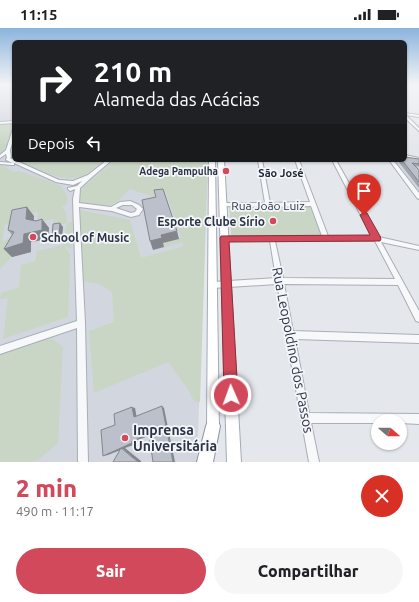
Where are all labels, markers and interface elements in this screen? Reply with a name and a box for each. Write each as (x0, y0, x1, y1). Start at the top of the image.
text: 11:15 (20, 6, 58, 23)
icon: right (28, 56, 80, 108)
text: 210 m (94, 56, 172, 87)
text: Alameda das Acácias (94, 89, 260, 109)
icon: left (83, 132, 105, 154)
text: Depois (28, 135, 75, 152)
place label: Adega Pampulha (139, 166, 218, 177)
marker: Adega Pampulha (221, 166, 231, 176)
district label: São José (258, 167, 304, 179)
pin (347, 174, 381, 215)
icon: arrive (353, 180, 375, 202)
street label: Rua João Luiz (231, 199, 305, 212)
place label: Esporte Clube Sírio (157, 215, 265, 228)
marker: Esporte Clube Sírio (268, 216, 278, 226)
place label: School of Music (41, 231, 129, 244)
marker: School of Music (28, 232, 38, 242)
street label: Rua Leopoldino dos Passos (269, 266, 317, 434)
position arrow (210, 374, 252, 416)
north arrow (371, 414, 407, 450)
map controls (371, 414, 407, 450)
place label: Imprensa Universitária (133, 422, 217, 454)
marker: Imprensa Universitária (120, 433, 130, 443)
text: 2 min (16, 475, 77, 502)
button: close (361, 475, 403, 517)
text: 490 m · 11:17 (16, 504, 94, 518)
button: Sair (16, 548, 206, 594)
button: Compartilhar (214, 548, 403, 594)

